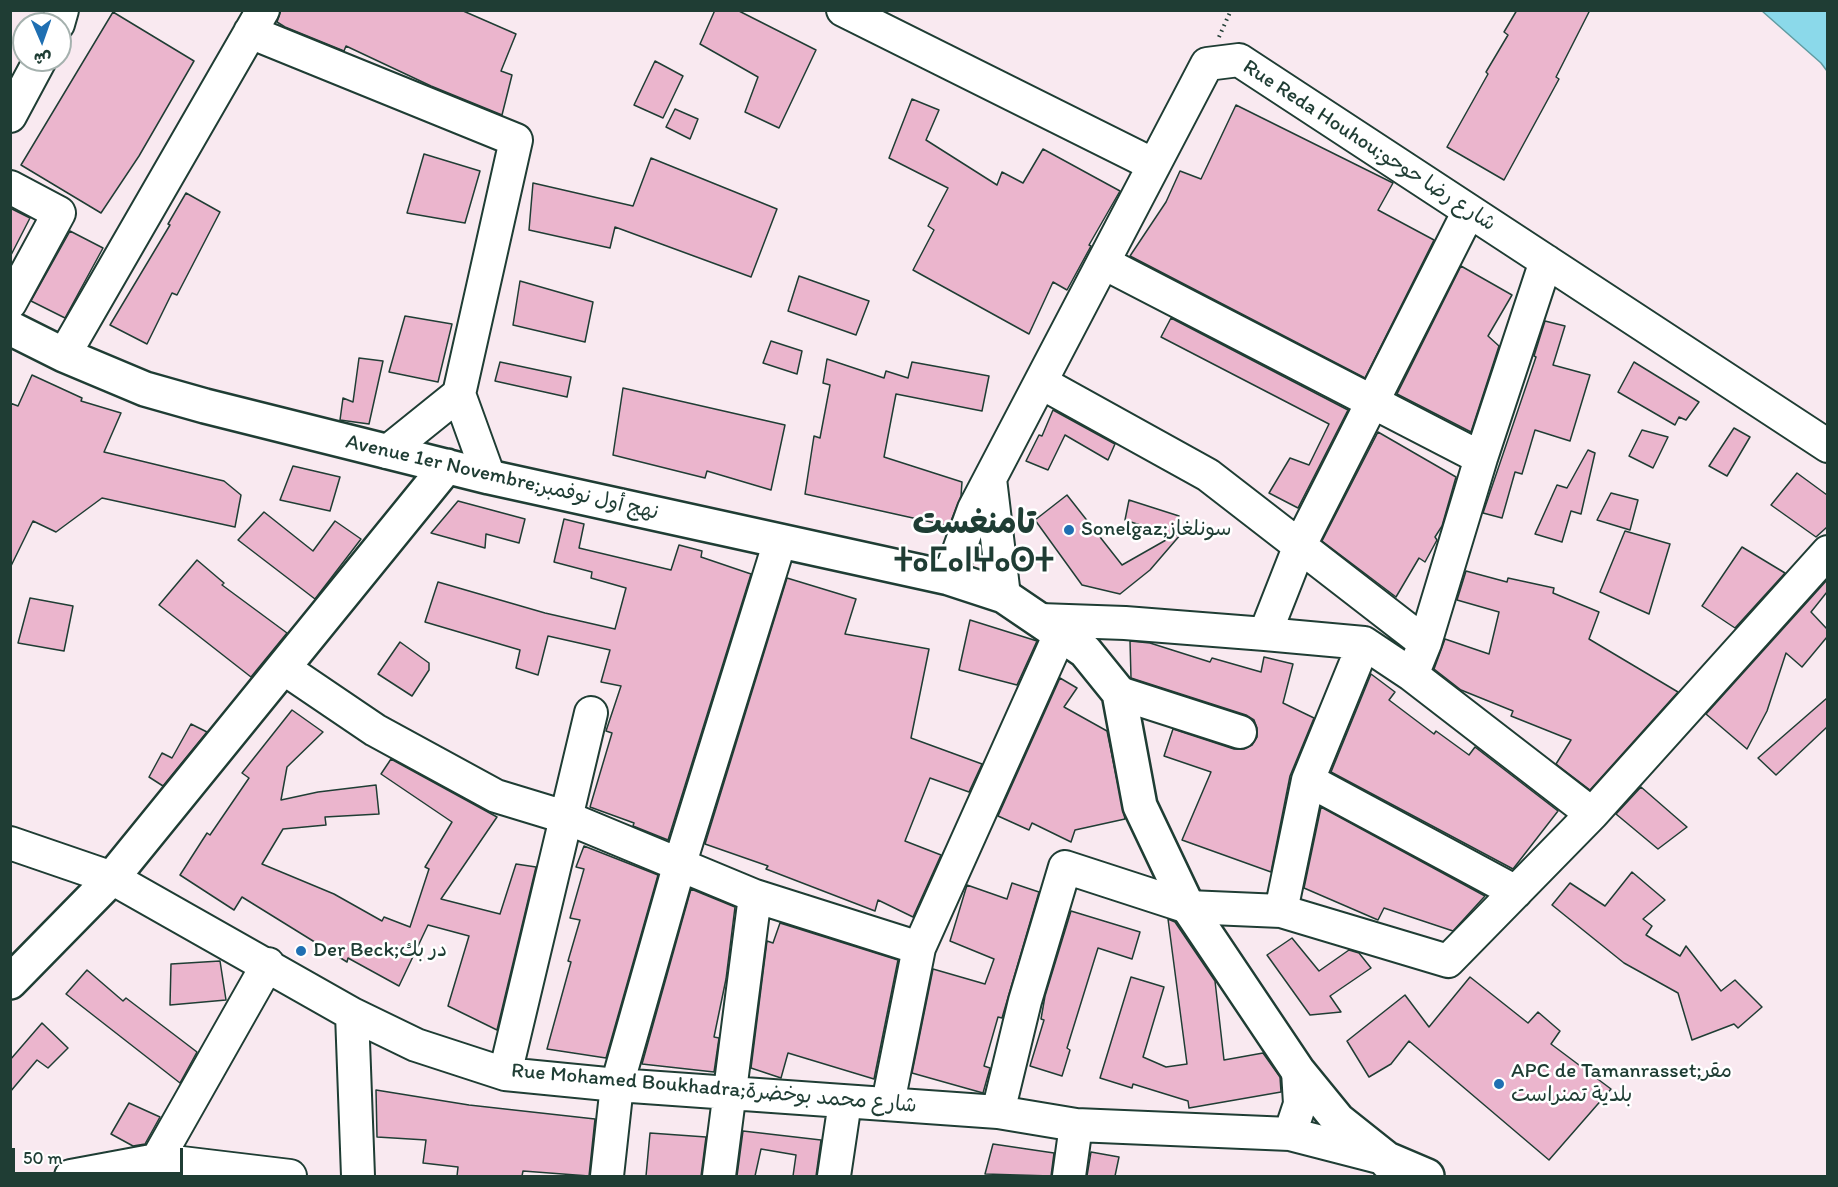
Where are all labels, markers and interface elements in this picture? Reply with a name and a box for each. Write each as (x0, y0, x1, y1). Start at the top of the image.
north arrow (12, 12, 72, 72)
text: ش (33, 49, 52, 68)
street label: Rue Reda Houhou;شارع رضا حوحو (1238, 55, 1500, 237)
street label: Avenue 1er Novembre;نهج أول نوفمبر (343, 430, 661, 526)
district label: تامنغست ⵜⴰⵎⴰⵏⵖⴰⵙⵜ (894, 505, 1054, 583)
place label: Sonelgaz;سونلغاز (1081, 517, 1232, 543)
marker: Sonelgaz;سونلغاز (1062, 523, 1076, 537)
place label: Der Beck;در بك (313, 938, 447, 964)
marker: Der Beck;در بك (294, 944, 308, 958)
street label: Rue Mohamed Boukhadra;شارع محمد بوخضرة (510, 1059, 918, 1119)
place label: APC de Tamanrasset;مقر بلدية تمنراست (1511, 1059, 1732, 1109)
marker: APC de Tamanrasset;مقر بلدية تمنراست (1492, 1077, 1506, 1091)
scale bar (15, 1136, 186, 1174)
text: 50 m (23, 1147, 63, 1169)

